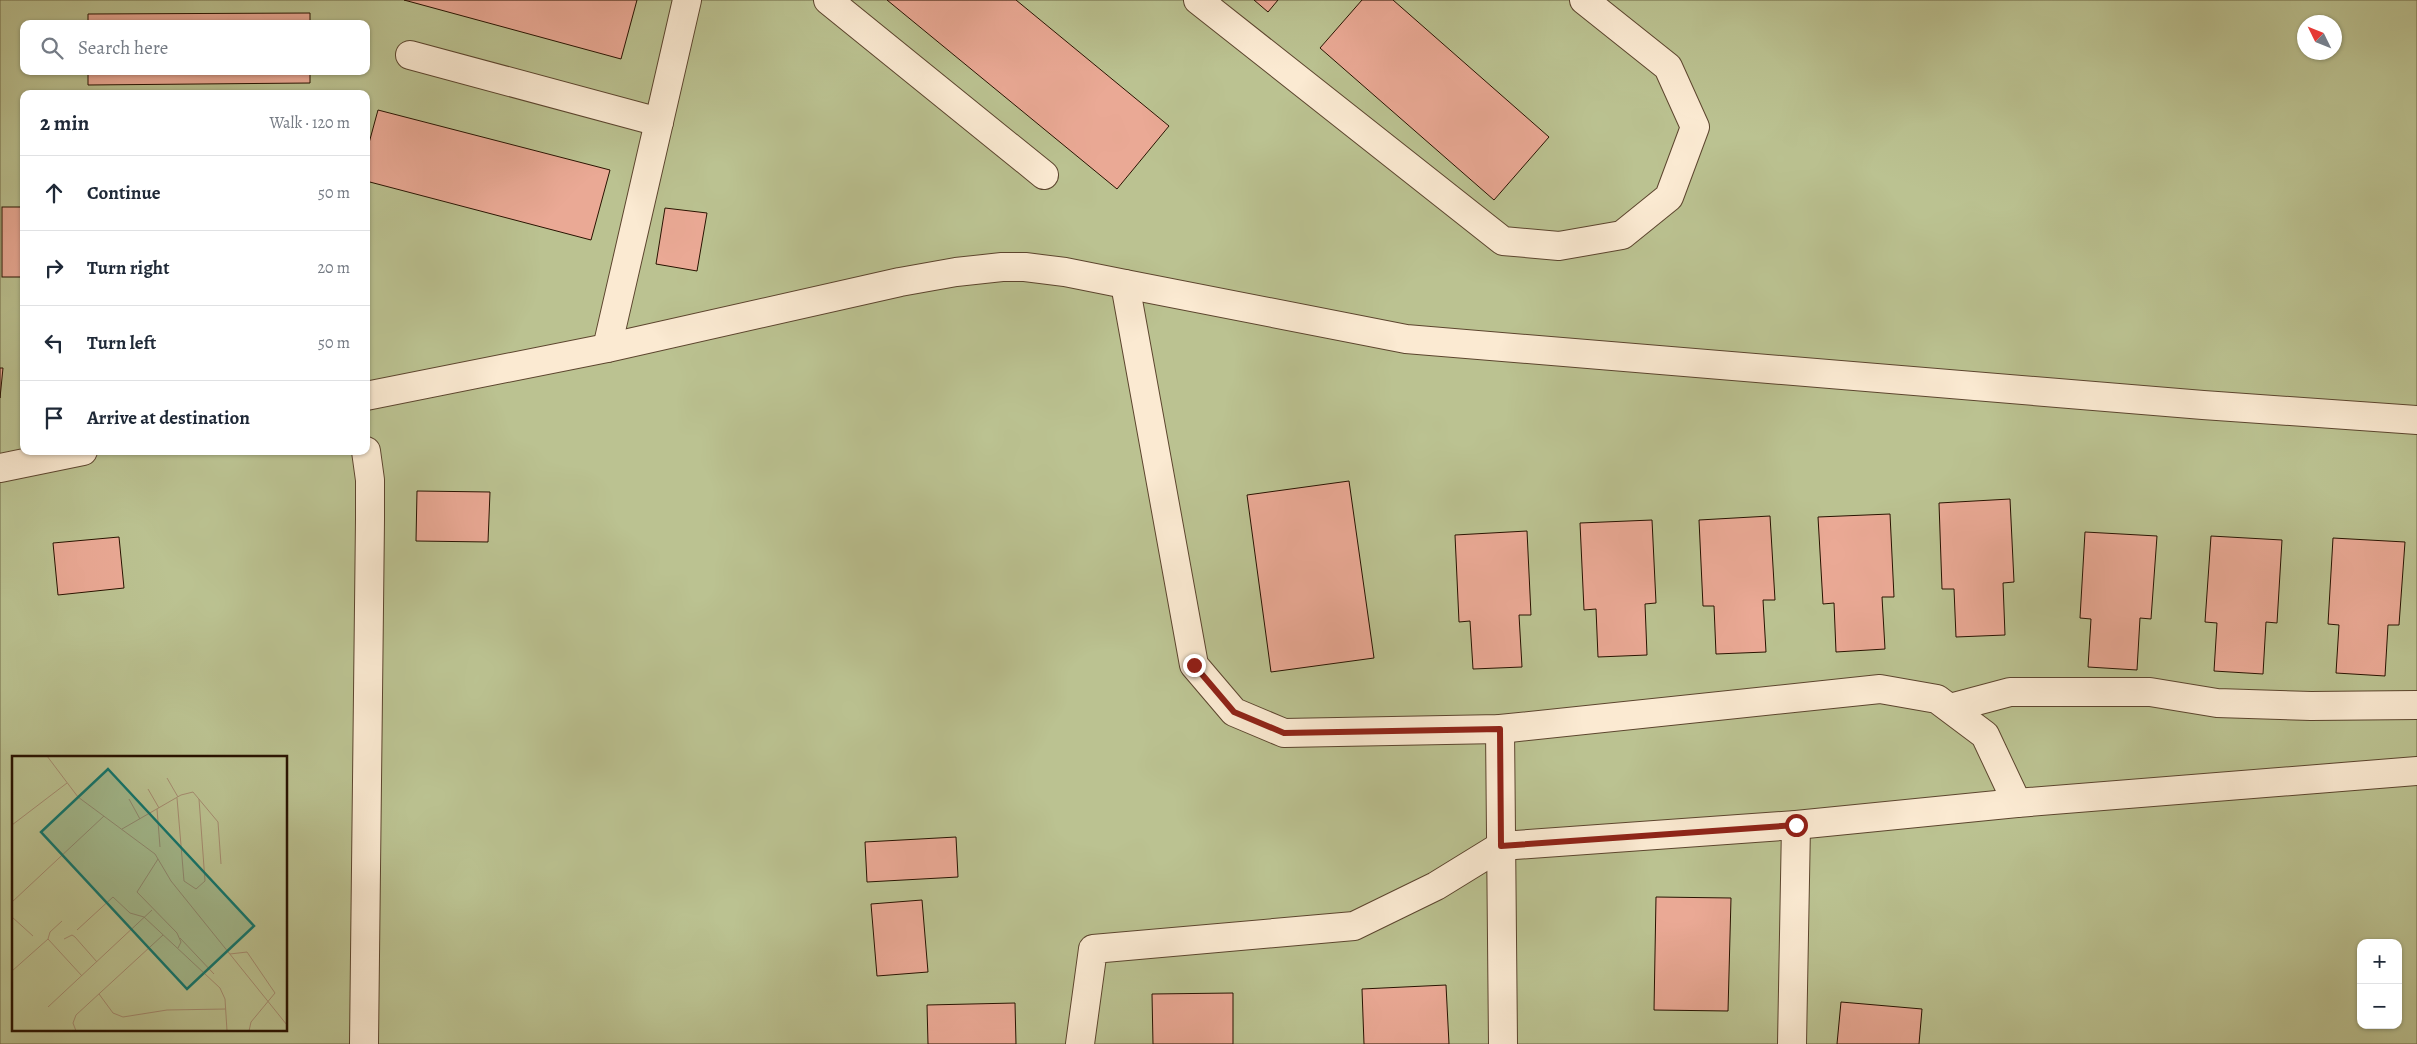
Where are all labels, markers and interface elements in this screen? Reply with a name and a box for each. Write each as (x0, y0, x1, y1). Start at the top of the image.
north arrow (2297, 15, 2342, 60)
search box (20, 20, 370, 75)
icon: search (38, 34, 66, 62)
text: Search here (78, 35, 168, 61)
text: 2 min (40, 109, 89, 137)
text: Walk · 120 m (269, 112, 350, 134)
icon: ahead (40, 179, 68, 207)
text: Continue (87, 180, 161, 206)
text: 50 m (318, 182, 350, 204)
icon: right (40, 254, 68, 282)
text: Turn right (87, 255, 169, 281)
text: 20 m (317, 257, 350, 279)
icon: left (40, 329, 68, 357)
text: Turn left (87, 330, 156, 356)
text: 50 m (318, 332, 350, 354)
icon: arrive (40, 404, 68, 432)
text: Arrive at destination (87, 405, 250, 431)
route end (1183, 654, 1206, 677)
inset map (12, 756, 288, 1032)
route start (1785, 814, 1808, 837)
map controls (2357, 939, 2402, 1029)
button: + (2357, 939, 2402, 984)
button: − (2357, 984, 2402, 1029)

